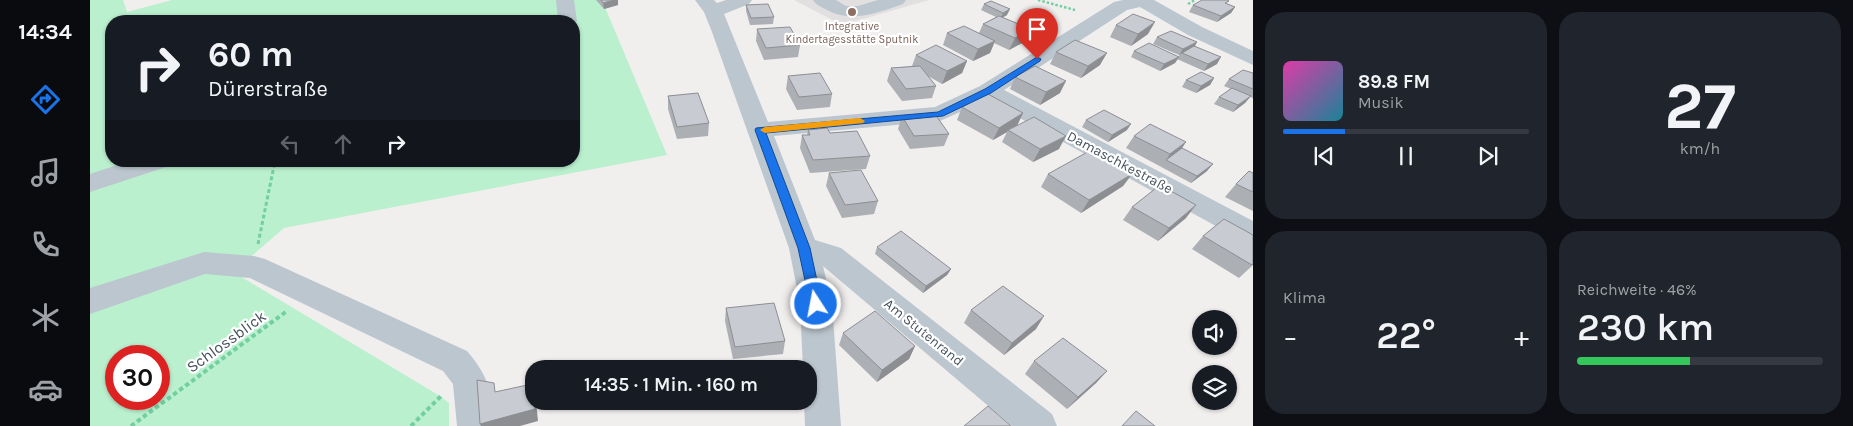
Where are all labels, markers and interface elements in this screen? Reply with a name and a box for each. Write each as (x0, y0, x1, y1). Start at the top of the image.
marker: Integrative Kindertagesstätte Sputnik (846, 6, 858, 18)
pin (1016, 8, 1058, 59)
icon: arrive (1023, 15, 1051, 43)
text: 14:34 (18, 19, 72, 45)
place label: Integrative Kindertagesstätte Sputnik (785, 20, 919, 46)
text: 60 m (208, 34, 293, 75)
icon: right (125, 35, 190, 100)
text: 27 (1664, 68, 1736, 144)
text: 89.8 FM (1358, 71, 1430, 93)
text: Dürerstraße (208, 76, 328, 102)
icon: directions (28, 82, 63, 117)
text: Musik (1358, 93, 1403, 112)
street label: Damaschkestraße (1064, 127, 1175, 197)
icon: left (276, 130, 304, 158)
icon: ahead (329, 130, 357, 158)
icon: right (382, 130, 410, 158)
text: km/h (1680, 139, 1720, 158)
icon: previous (1310, 142, 1338, 170)
icon: pause (1392, 142, 1420, 170)
icon: next (1474, 142, 1502, 170)
icon: music (28, 155, 63, 190)
icon: phone (28, 227, 63, 262)
position arrow (789, 277, 841, 329)
text: Reichweite · 46% (1577, 280, 1697, 299)
text: Klima (1283, 288, 1326, 307)
street label: Am Stutenrand (881, 295, 967, 370)
icon: climate (28, 300, 63, 335)
text: 230 km (1577, 305, 1714, 350)
street label: Schlossblick (183, 306, 270, 377)
map controls (1192, 310, 1237, 410)
button: sound (1192, 310, 1237, 355)
text: 22° (1376, 313, 1436, 358)
text: − (1283, 320, 1298, 353)
text: + (1514, 320, 1529, 353)
speed limit sign: 30 (105, 345, 170, 410)
button: layers (1192, 365, 1237, 410)
icon: car (28, 372, 63, 407)
text: 14:35 · 1 Min. · 160 m (584, 374, 758, 396)

